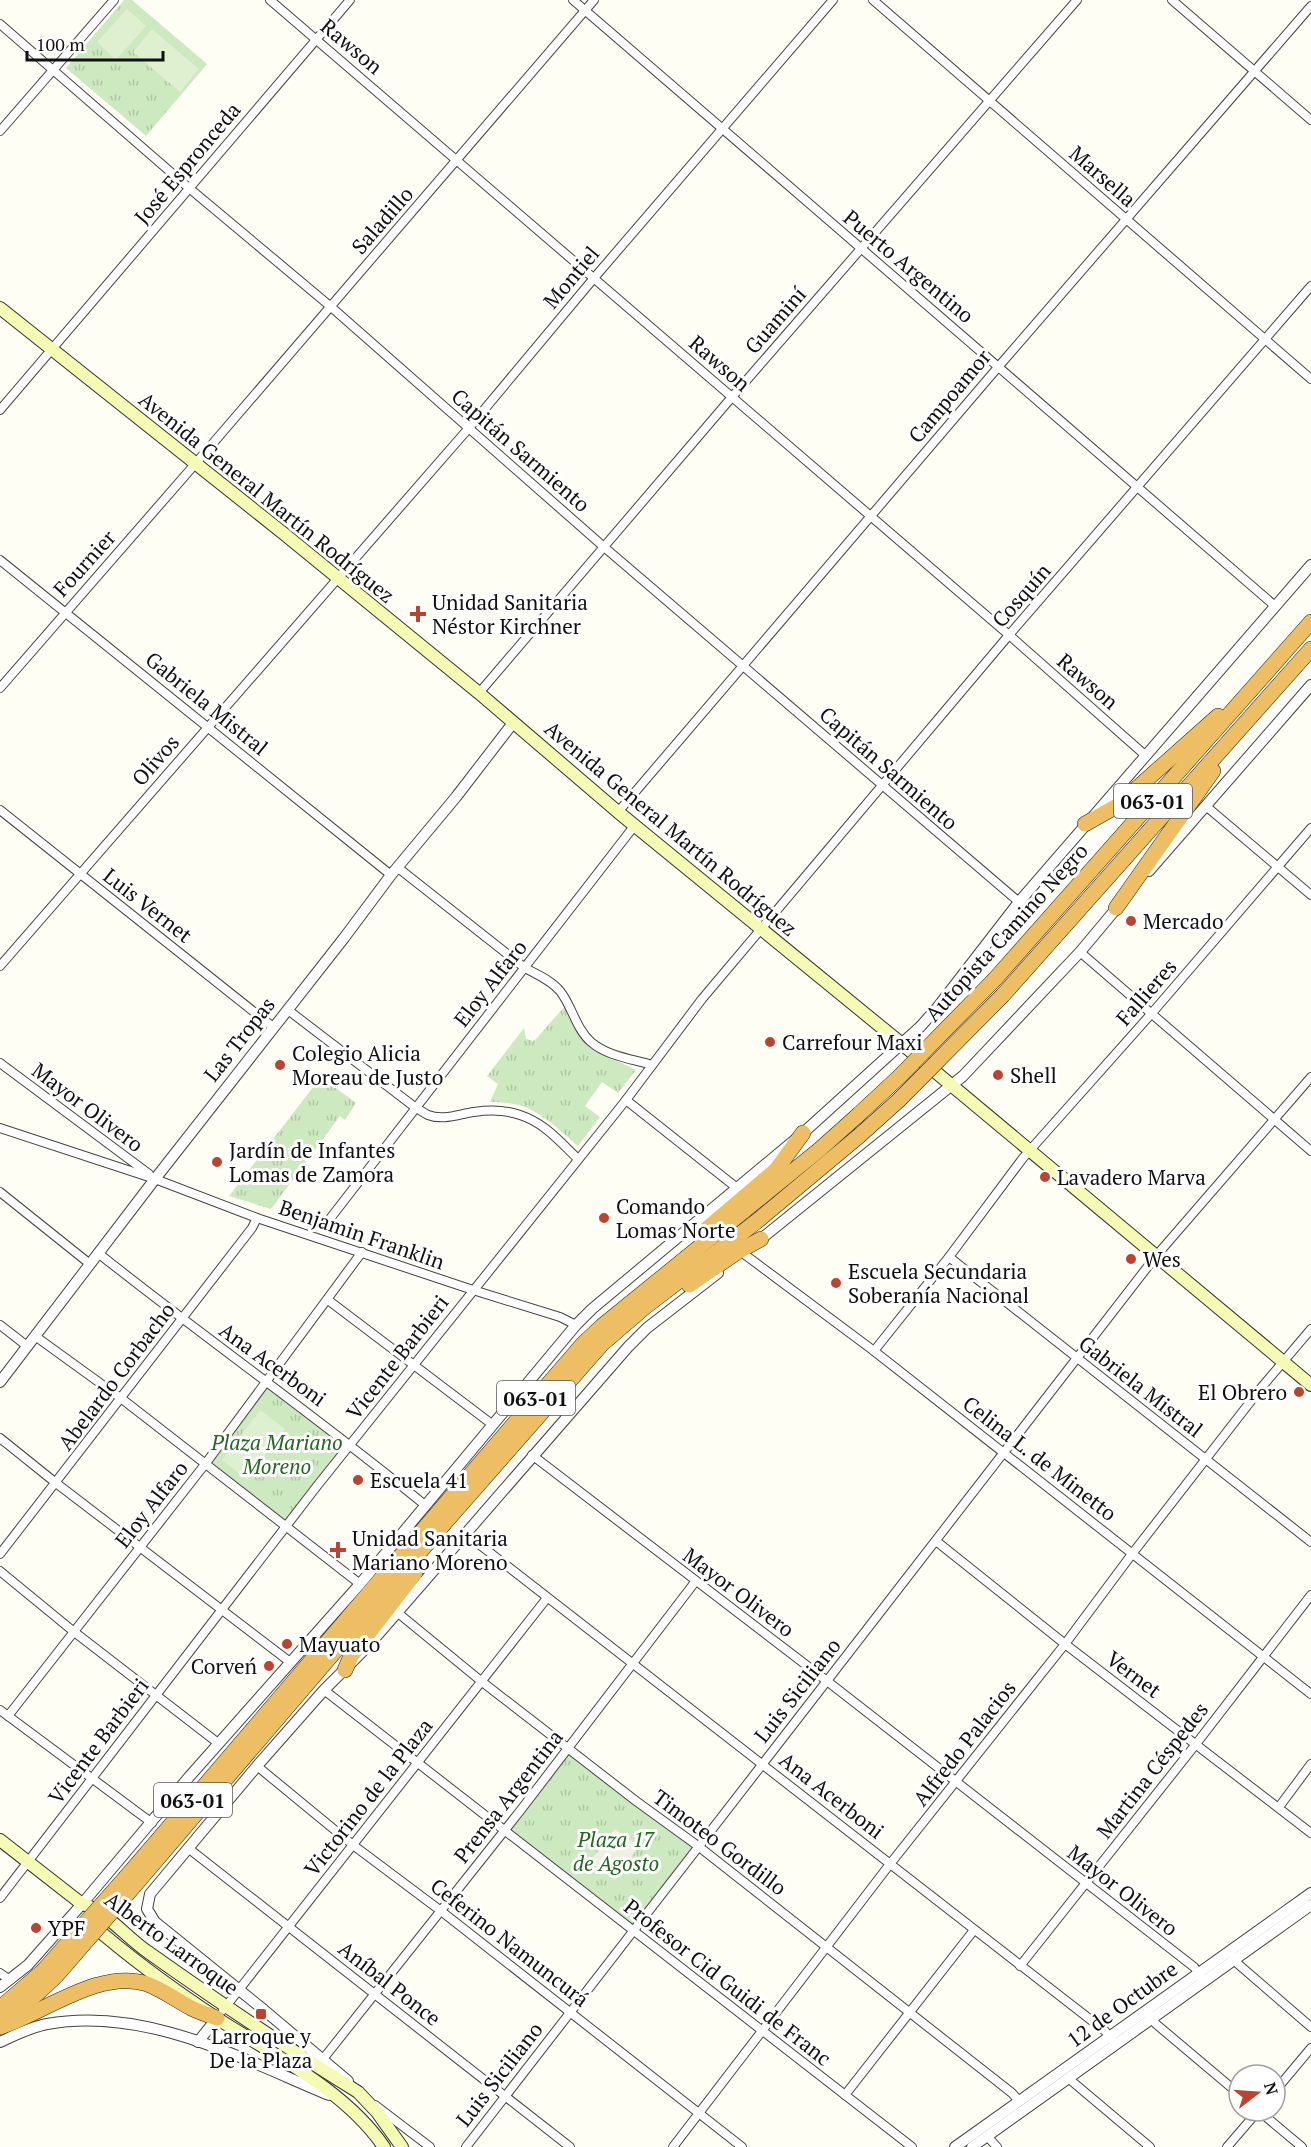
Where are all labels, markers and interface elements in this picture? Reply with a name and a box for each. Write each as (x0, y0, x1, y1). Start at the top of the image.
street label: Rawson (315, 12, 389, 80)
scale bar (27, 24, 164, 62)
text: 100 m (36, 32, 85, 56)
street label: José Espronceda (128, 96, 247, 230)
street label: Marsella (1064, 139, 1143, 213)
street label: Saladillo (345, 180, 419, 260)
street label: Puerto Argentino (838, 203, 980, 329)
street label: Montiel (537, 240, 605, 314)
street label: Guaminí (738, 280, 812, 360)
street label: Rawson (683, 329, 757, 398)
street label: Campoamor (902, 343, 996, 449)
street label: Capitán Sarmiento (446, 382, 596, 518)
street label: Avenida General Martín Rodríguez (134, 385, 400, 609)
street label: Fournier (47, 524, 121, 602)
street label: Cosquín (985, 557, 1057, 633)
place label: Unidad Sanitaria Néstor Kirchner (432, 588, 588, 640)
marker: Unidad Sanitaria Néstor Kirchner (409, 605, 427, 623)
street label: Gabriela Mistral (140, 645, 274, 761)
street label: Rawson (1051, 647, 1125, 716)
street label: Capitán Sarmiento (814, 700, 964, 836)
street label: Avenida General Martín Rodríguez (539, 714, 803, 942)
street label: Olivos (125, 728, 185, 792)
road number: 063-01 (1114, 784, 1192, 818)
street label: Autopista Camino Negro (918, 837, 1094, 1027)
street label: Luis Vernet (98, 862, 198, 949)
place label: Mercado (1143, 907, 1224, 935)
marker: Mercado (1124, 914, 1138, 928)
street label: Eloy Alfaro (447, 934, 533, 1032)
street label: Fallieres (1109, 953, 1183, 1031)
street label: Las Tropas (197, 991, 281, 1087)
place label: Carrefour Maxi (782, 1028, 923, 1056)
marker: Carrefour Maxi (763, 1035, 777, 1049)
place label: Colegio Alicia Moreau de Justo (292, 1039, 443, 1091)
street label: Mayor Olivero (27, 1056, 149, 1158)
marker: Colegio Alicia Moreau de Justo (273, 1058, 287, 1072)
place label: Shell (1010, 1061, 1057, 1089)
marker: Shell (991, 1068, 1005, 1082)
place label: Jardín de Infantes Lomas de Zamora (229, 1136, 395, 1188)
marker: Jardín de Infantes Lomas de Zamora (210, 1155, 224, 1169)
place label: Lavadero Marva (1057, 1163, 1206, 1191)
marker: Lavadero Marva (1038, 1170, 1052, 1184)
place label: Comando Lomas Norte (616, 1192, 735, 1244)
street label: Benjamin Franklin (276, 1193, 449, 1276)
marker: Comando Lomas Norte (597, 1211, 611, 1225)
place label: Wes (1143, 1245, 1181, 1273)
marker: Wes (1124, 1252, 1138, 1266)
place label: Escuela Secundaria Soberanía Nacional (848, 1257, 1029, 1309)
marker: Escuela Secundaria Soberanía Nacional (829, 1276, 843, 1290)
street label: Vicente Barbieri (340, 1289, 454, 1425)
street label: Abelardo Corbacho (51, 1296, 181, 1456)
street label: Ana Acerboni (214, 1316, 332, 1412)
street label: Gabriela Mistral (1073, 1329, 1209, 1443)
place label: El Obrero (1198, 1378, 1287, 1406)
road number: 063-01 (497, 1381, 575, 1415)
marker: El Obrero (1292, 1385, 1306, 1399)
street label: Celina L. de Minetto (957, 1389, 1123, 1527)
park label: Plaza Mariano Moreno (210, 1428, 343, 1480)
street label: Eloy Alfaro (108, 1455, 194, 1553)
place label: Escuela 41 (370, 1466, 468, 1494)
marker: Escuela 41 (351, 1473, 365, 1487)
place label: Unidad Sanitaria Mariano Moreno (352, 1524, 508, 1576)
marker: Unidad Sanitaria Mariano Moreno (329, 1541, 347, 1559)
street label: Mayor Olivero (678, 1541, 800, 1643)
place label: Mayuato (299, 1630, 380, 1658)
street label: Luis Siciliano (747, 1632, 847, 1748)
marker: Mayuato (280, 1637, 294, 1651)
street label: Vernet (1101, 1644, 1167, 1704)
place label: Corveń (191, 1652, 258, 1680)
marker: Corveń (262, 1659, 276, 1673)
street label: Vicente Barbieri (41, 1672, 155, 1810)
street label: Alfredo Palacios (906, 1675, 1022, 1811)
street label: Martina Céspedes (1090, 1696, 1214, 1844)
street label: Victorino de la Plaza (298, 1712, 439, 1882)
street label: Prensa Argentina (447, 1723, 569, 1868)
street label: Ana Acerboni (774, 1745, 890, 1845)
road number: 063-01 (154, 1783, 232, 1817)
street label: Timoteo Gordillo (648, 1783, 792, 1901)
park label: Plaza 17 de Agosto (573, 1825, 659, 1877)
street label: Mayor Olivero (1062, 1838, 1184, 1942)
street label: Ceferino Namuncurá (425, 1871, 595, 2013)
street label: Alberto Larroque (99, 1885, 245, 2001)
street label: Profesor Cid Guidi de Franc (619, 1892, 837, 2072)
place label: YPF (48, 1914, 85, 1942)
marker: YPF (29, 1921, 43, 1935)
street label: Aníbal Ponce (333, 1934, 447, 2032)
street label: 12 de Octubre (1061, 1954, 1183, 2054)
marker: Larroque y De la Plaza (254, 2007, 268, 2021)
street label: Luis Siciliano (449, 2016, 549, 2132)
place label: Larroque y De la Plaza (210, 2022, 313, 2074)
north arrow (1227, 2063, 1287, 2123)
text: N (1259, 2080, 1284, 2098)

